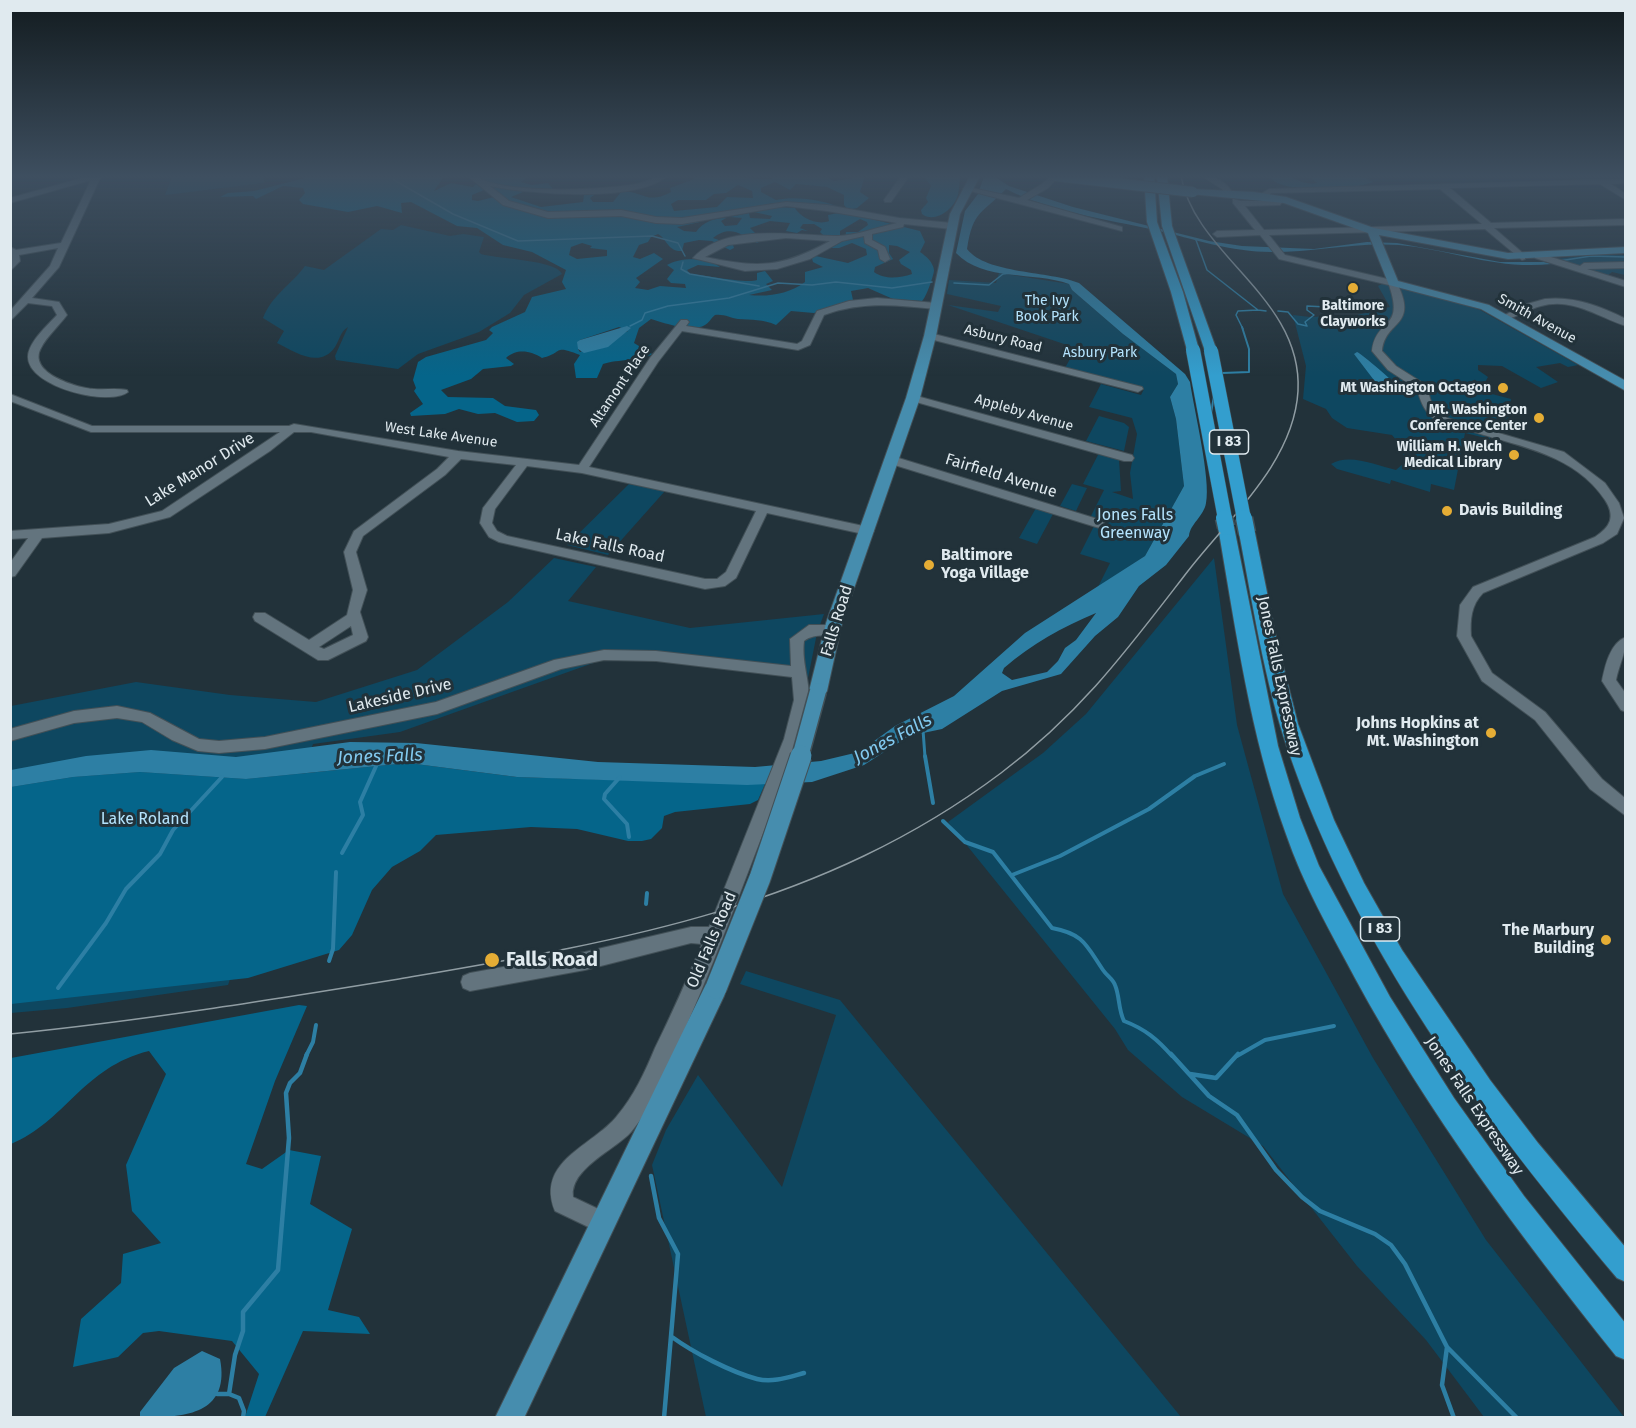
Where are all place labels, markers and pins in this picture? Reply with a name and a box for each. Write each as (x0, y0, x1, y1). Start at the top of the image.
marker: Baltimore Clayworks (1346, 281, 1360, 295)
place label: Baltimore Clayworks (1320, 298, 1386, 330)
place label: Mt Washington Octagon (1340, 380, 1491, 396)
marker: Mt Washington Octagon (1496, 381, 1510, 395)
place label: Mt. Washington Conference Center (1410, 402, 1527, 434)
marker: Mt. Washington Conference Center (1532, 411, 1546, 425)
place label: William H. Welch Medical Library (1397, 439, 1502, 472)
marker: William H. Welch Medical Library (1507, 448, 1521, 462)
place label: Davis Building (1459, 501, 1562, 521)
marker: Davis Building (1440, 504, 1454, 518)
place label: Baltimore Yoga Village (941, 546, 1029, 584)
marker: Baltimore Yoga Village (922, 558, 936, 572)
place label: Johns Hopkins at Mt. Washington (1356, 714, 1479, 752)
marker: Johns Hopkins at Mt. Washington (1484, 726, 1498, 740)
place label: The Marbury Building (1502, 921, 1594, 959)
marker: The Marbury Building (1599, 933, 1613, 947)
place label: Falls Road (506, 948, 598, 972)
marker: Falls Road (483, 951, 501, 969)

